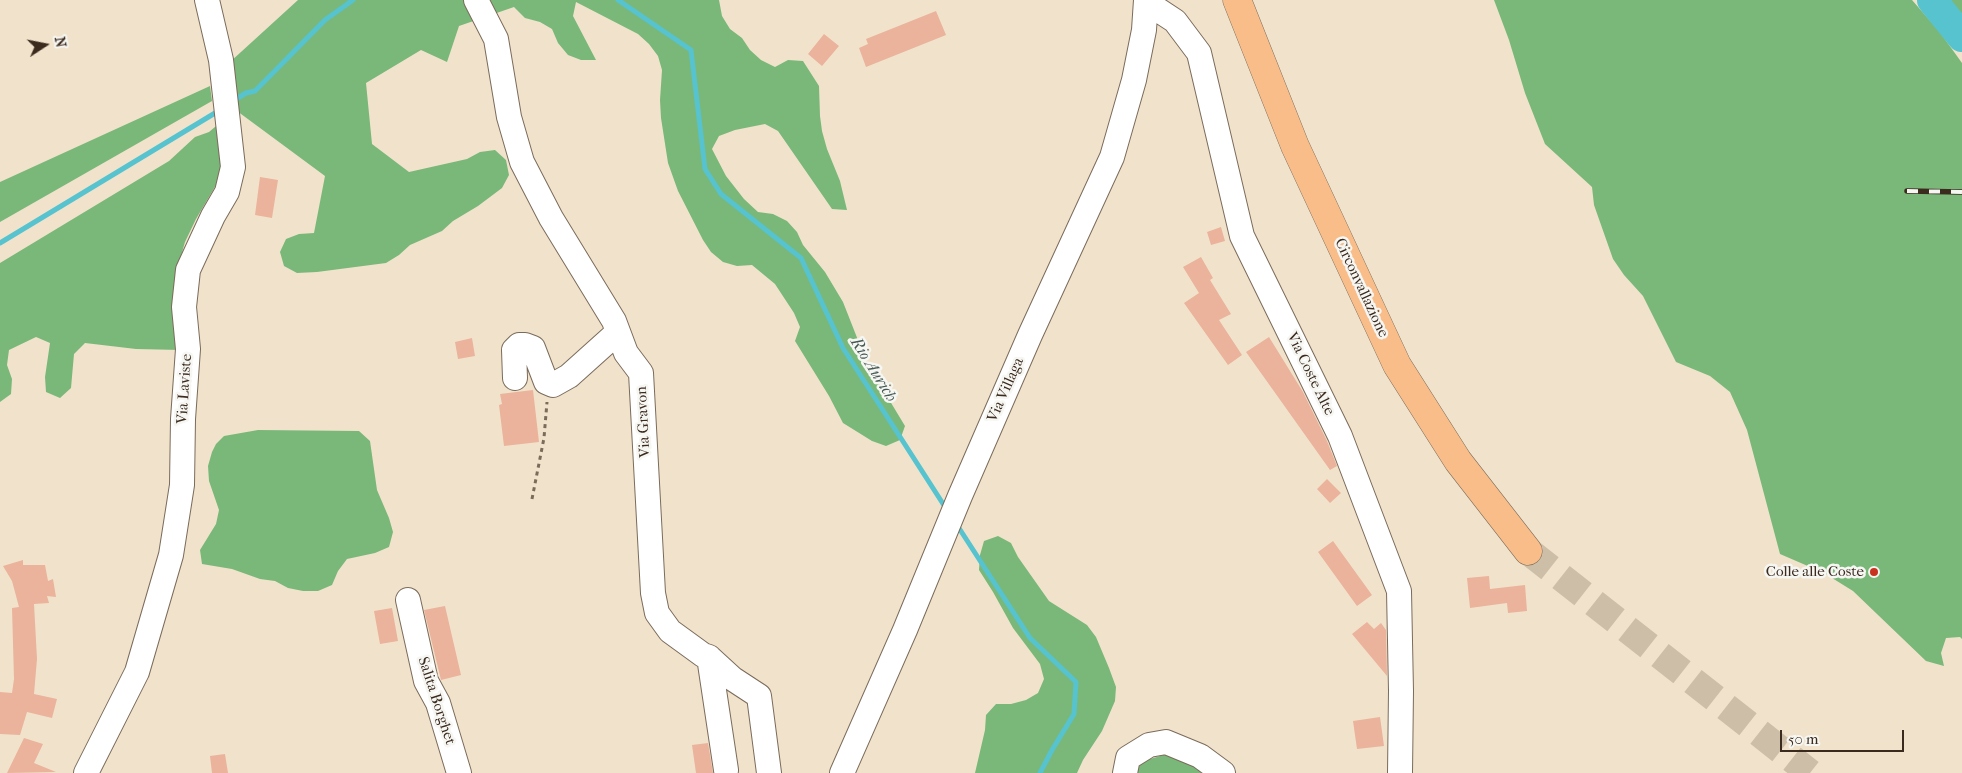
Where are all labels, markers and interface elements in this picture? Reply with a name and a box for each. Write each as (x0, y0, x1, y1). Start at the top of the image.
north arrow (20, 20, 70, 70)
text: N (51, 35, 70, 49)
street label: Circonvallazione (1330, 236, 1392, 340)
street label: Via Coste Alte (1282, 330, 1338, 418)
water label: Rio Aurich (846, 334, 900, 406)
street label: Via Laviste (174, 353, 196, 425)
street label: Via Villaga (984, 355, 1028, 425)
street label: Via Gravon (633, 386, 655, 458)
place label: Colle alle Coste (1766, 563, 1864, 581)
marker: Colle alle Coste (1868, 566, 1880, 578)
street label: Salita Borghet (413, 655, 459, 747)
scale bar (1782, 720, 1906, 752)
text: 50 m (1788, 730, 1818, 748)

